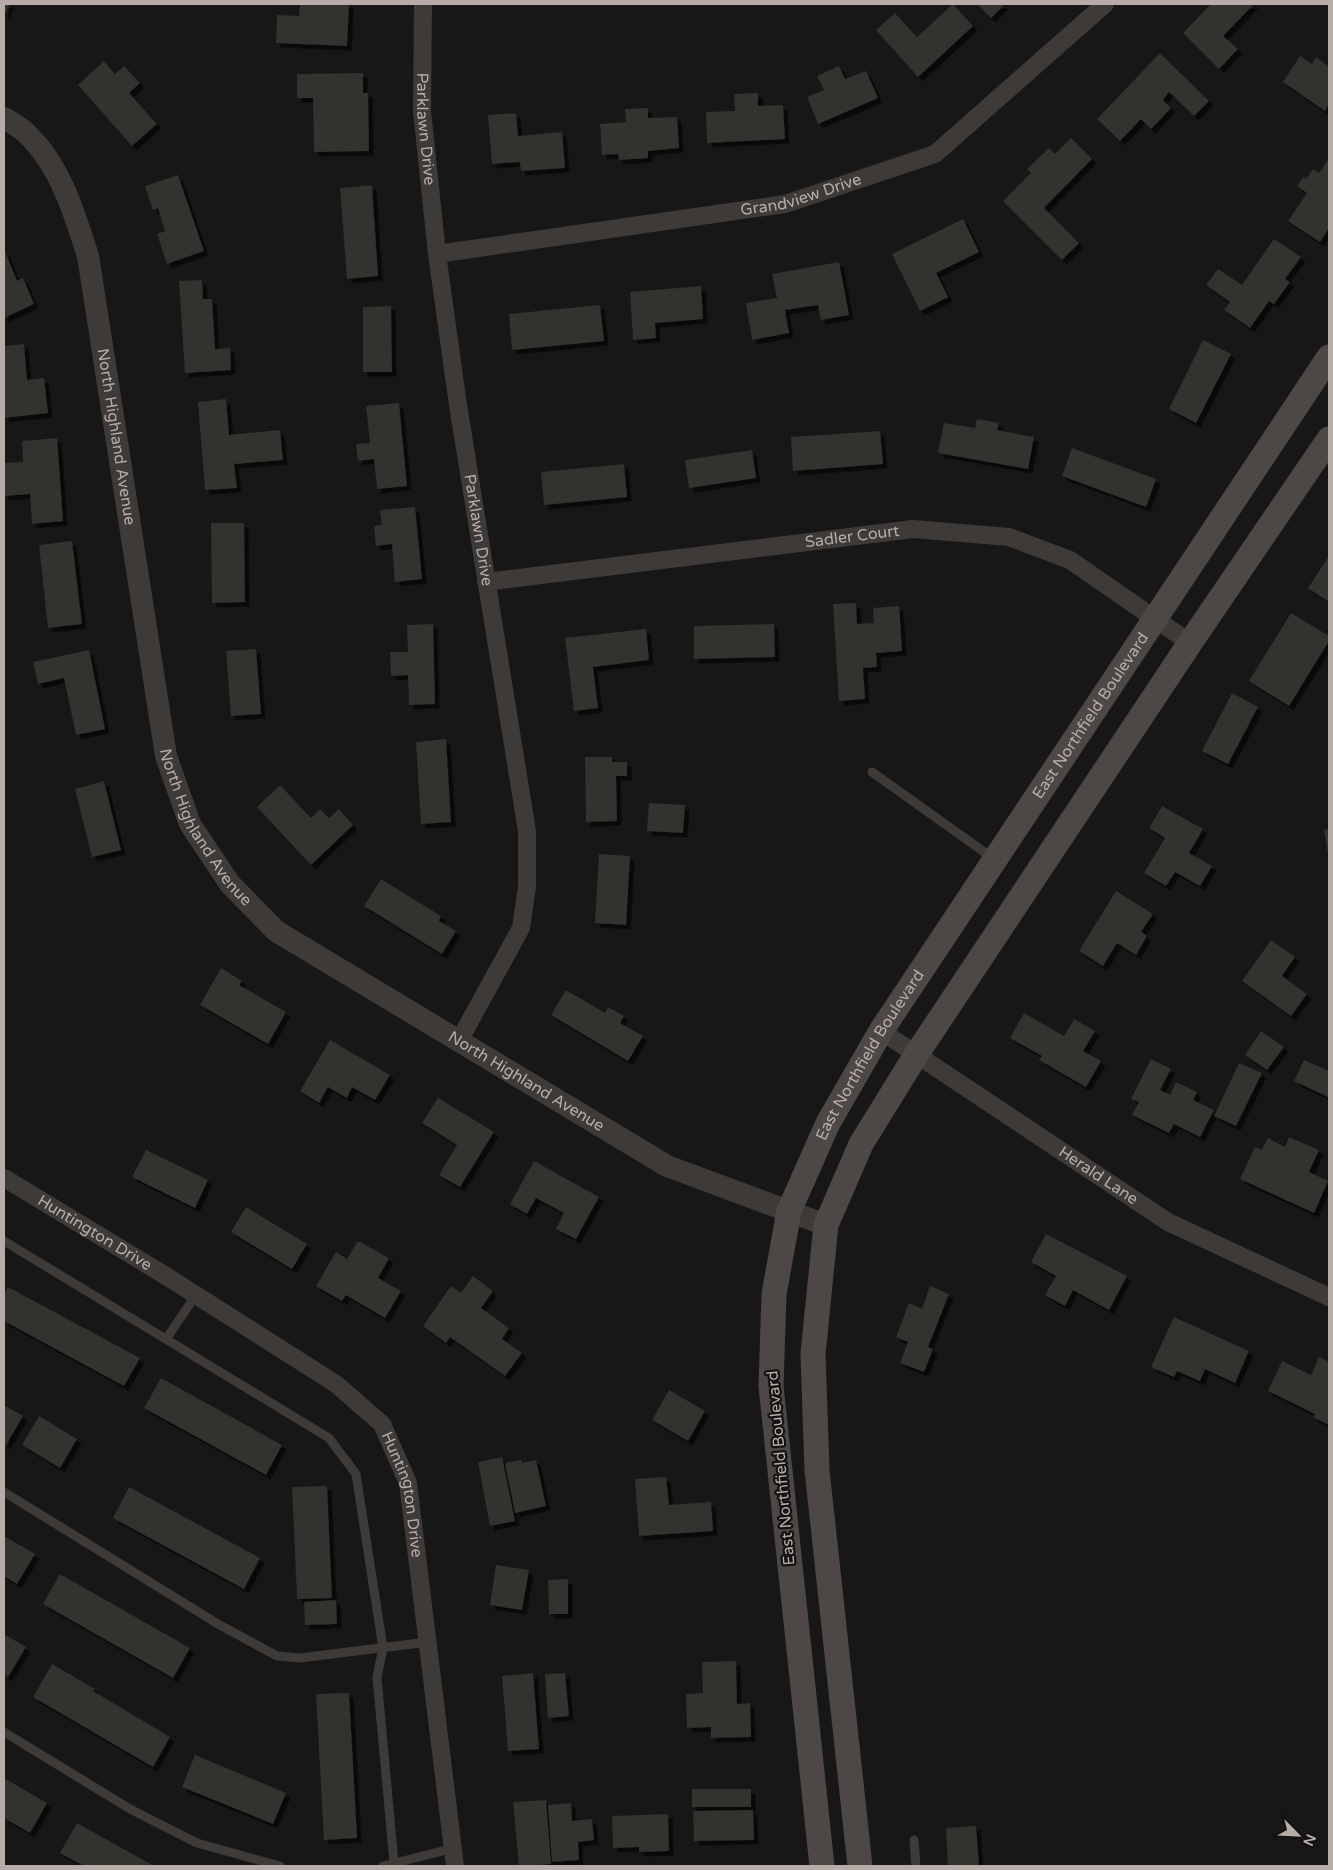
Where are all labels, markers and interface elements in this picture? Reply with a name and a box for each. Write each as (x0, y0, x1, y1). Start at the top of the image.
street label: Parklawn Drive (412, 72, 440, 186)
street label: Grandview Drive (739, 169, 864, 220)
street label: North Highland Avenue (93, 347, 140, 527)
street label: Parklawn Drive (459, 473, 497, 588)
street label: Sadler Court (804, 521, 901, 552)
street label: East Northfield Boulevard (1028, 629, 1153, 803)
street label: North Highland Avenue (155, 747, 256, 910)
street label: East Northfield Boulevard (812, 966, 929, 1144)
street label: North Highland Avenue (445, 1027, 608, 1136)
street label: Herald Lane (1055, 1142, 1142, 1209)
street label: Huntington Drive (34, 1191, 156, 1275)
street label: East Northfield Boulevard (763, 1370, 799, 1566)
street label: Huntington Drive (377, 1428, 427, 1559)
north arrow (1273, 1810, 1323, 1860)
text: N (1299, 1831, 1319, 1849)

